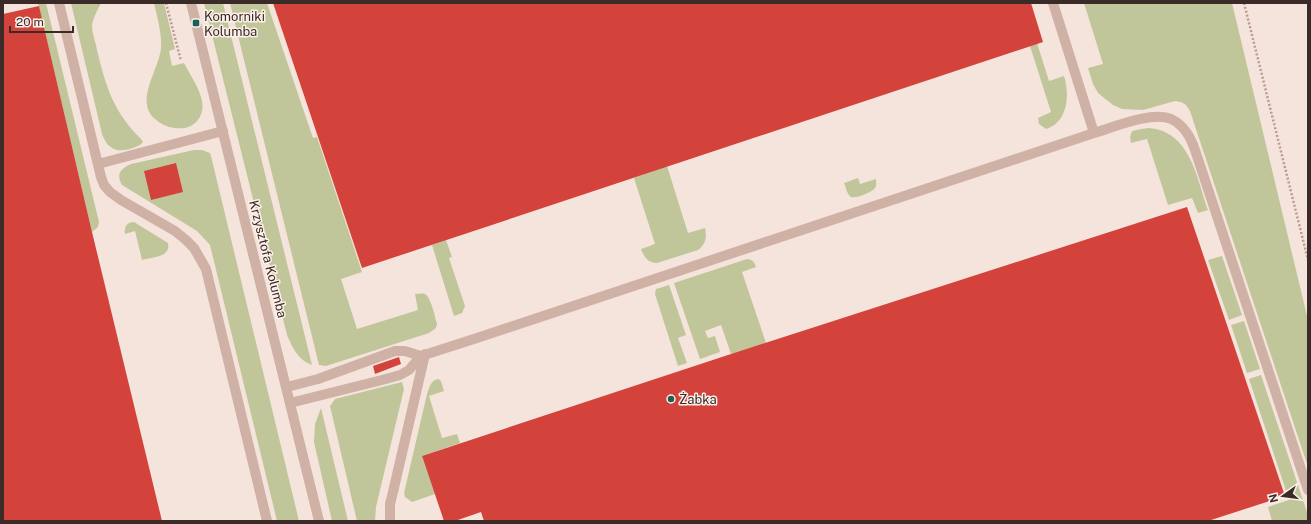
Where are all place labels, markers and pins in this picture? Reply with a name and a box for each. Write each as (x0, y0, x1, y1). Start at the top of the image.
place label: Komorniki Kolumba (204, 9, 265, 39)
marker: Komorniki Kolumba (191, 18, 201, 28)
place label: Żabka (679, 392, 717, 407)
marker: Żabka (666, 394, 676, 404)

